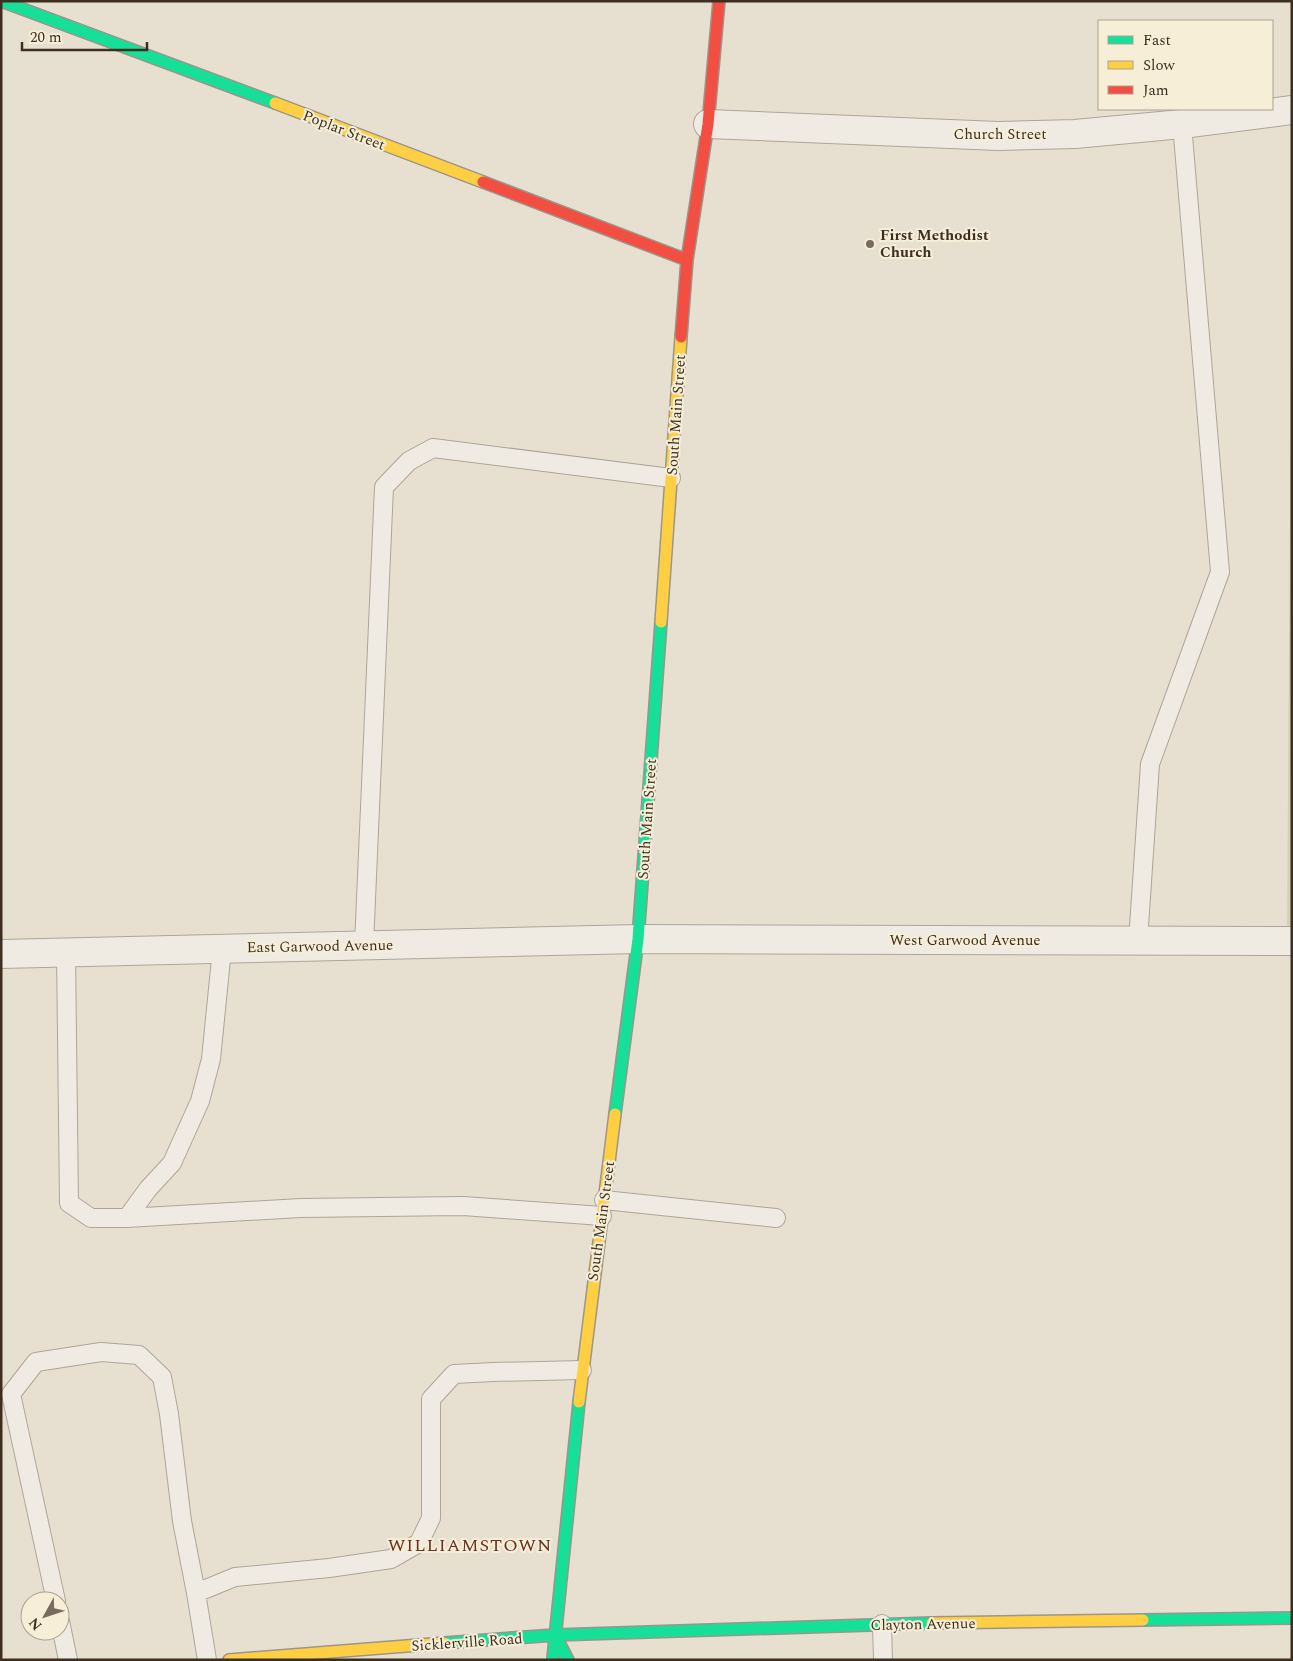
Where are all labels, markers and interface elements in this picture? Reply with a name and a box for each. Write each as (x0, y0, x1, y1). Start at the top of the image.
scale bar (22, 20, 148, 52)
legend (1098, 20, 1273, 110)
text: 20 m (30, 26, 62, 49)
text: Fast (1143, 29, 1171, 52)
text: Slow (1143, 54, 1175, 77)
text: Jam (1143, 79, 1169, 102)
street label: Poplar Street (299, 104, 388, 157)
street label: Church Street (953, 123, 1047, 146)
place label: First Methodist Church (880, 224, 989, 264)
marker: First Methodist Church (864, 238, 876, 250)
street label: South Main Street (661, 354, 692, 476)
street label: South Main Street (632, 758, 663, 880)
street label: West Garwood Avenue (889, 929, 1041, 952)
street label: East Garwood Avenue (247, 934, 394, 959)
street label: South Main Street (582, 1160, 621, 1282)
district label: WILLIAMSTOWN (388, 1532, 552, 1559)
north arrow (20, 1591, 70, 1641)
street label: Clayton Avenue (870, 1612, 976, 1637)
text: N (24, 1613, 47, 1635)
street label: Sicklerville Road (411, 1627, 523, 1658)

